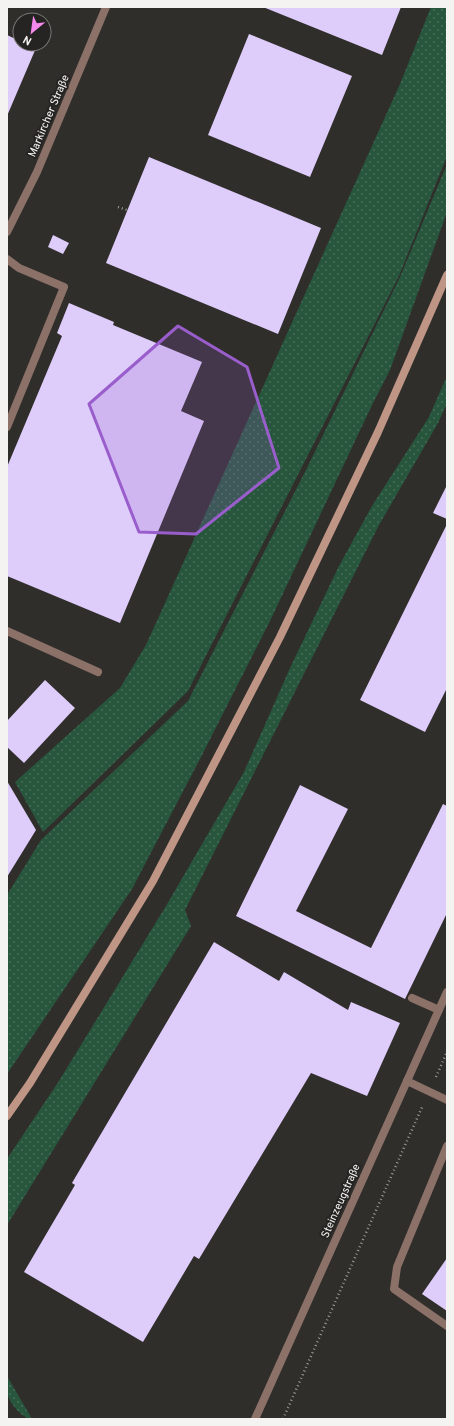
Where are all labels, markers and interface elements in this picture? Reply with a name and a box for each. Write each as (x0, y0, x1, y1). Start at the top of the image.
north arrow (12, 12, 52, 52)
text: N (21, 32, 34, 48)
street label: Markircher Straße (25, 73, 73, 159)
street label: Steinzeugstraße (318, 1162, 364, 1240)

